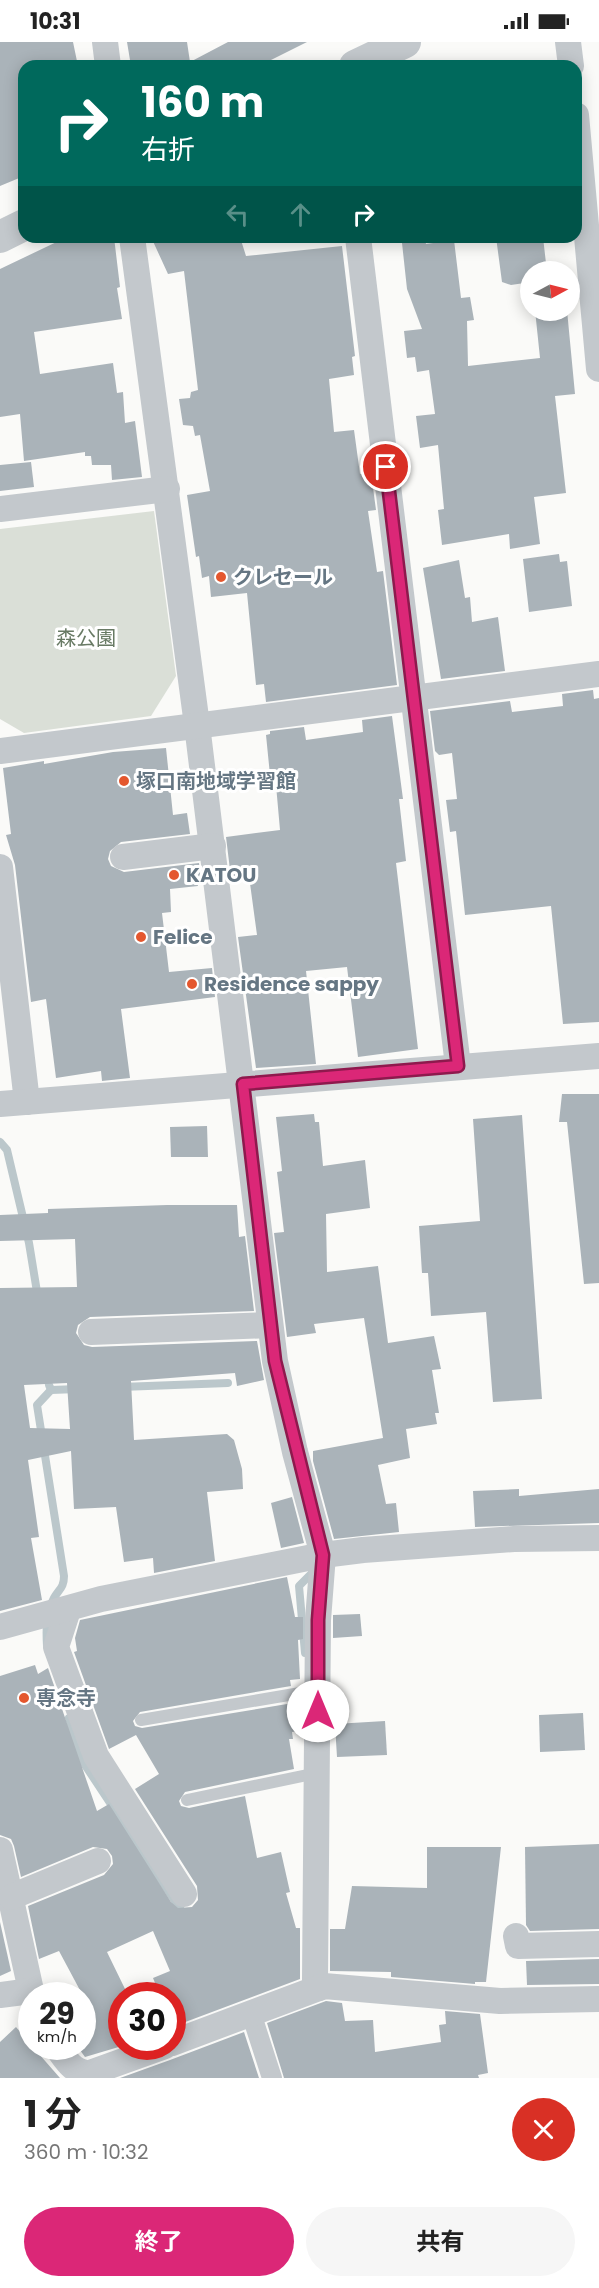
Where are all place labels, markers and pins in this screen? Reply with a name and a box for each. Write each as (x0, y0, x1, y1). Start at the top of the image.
pin (360, 441, 411, 492)
place label: クレセール (233, 563, 333, 591)
marker: クレセール (214, 570, 228, 584)
place label: 塚口南地域学習館 (136, 767, 296, 795)
marker: 塚口南地域学習館 (117, 774, 131, 788)
place label: KATOU (186, 861, 256, 889)
marker: KATOU (167, 868, 181, 882)
place label: Felice (153, 923, 212, 951)
marker: Felice (134, 930, 148, 944)
place label: Residence sappy (204, 970, 379, 998)
marker: Residence sappy (185, 977, 199, 991)
place label: 専念寺 (36, 1684, 96, 1712)
marker: 専念寺 (17, 1691, 31, 1705)

